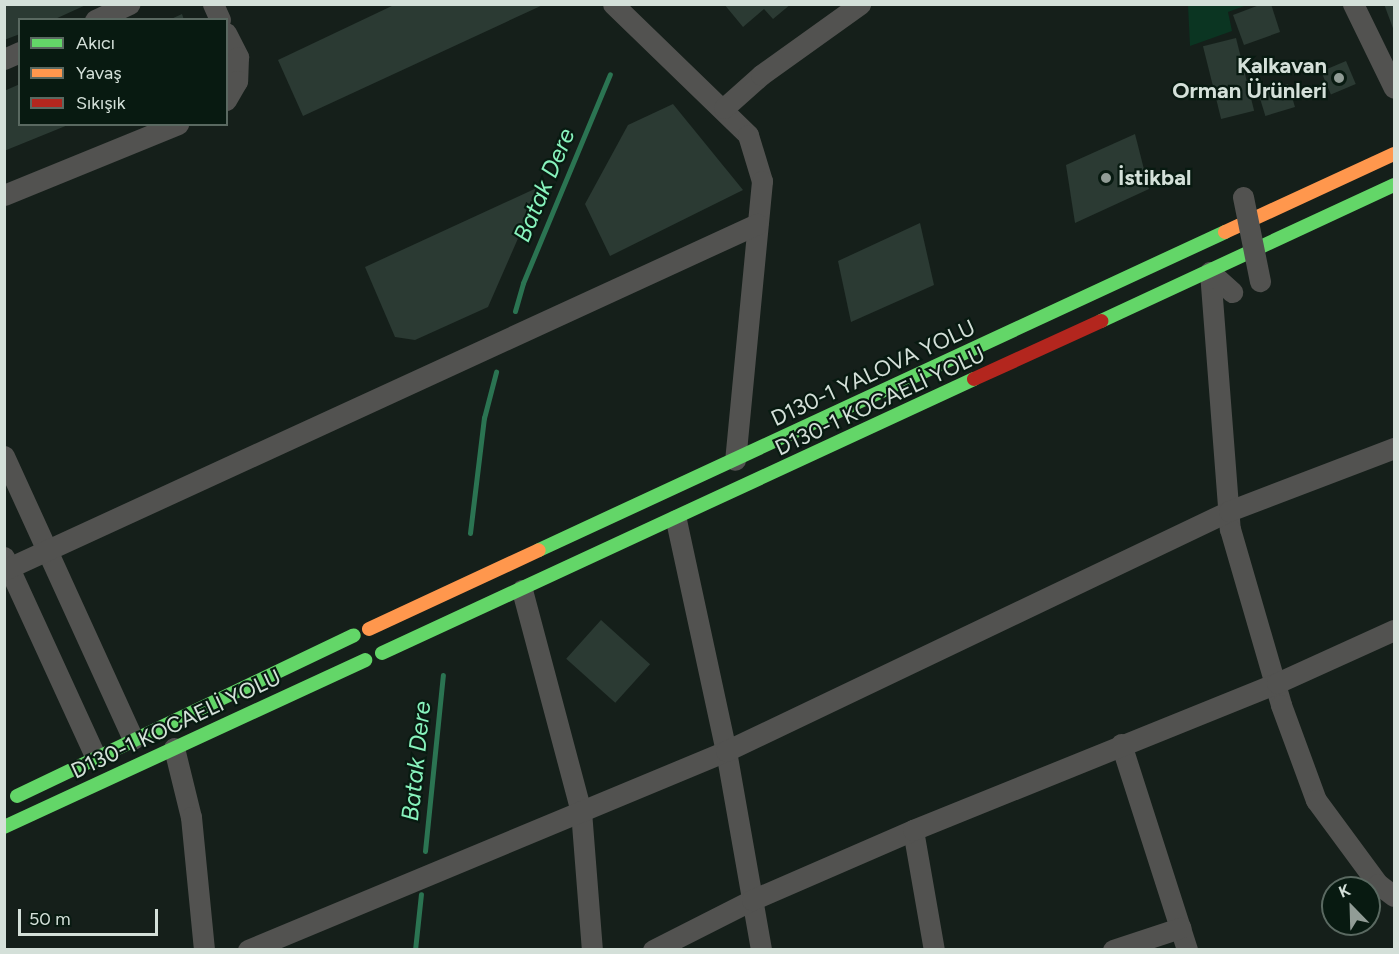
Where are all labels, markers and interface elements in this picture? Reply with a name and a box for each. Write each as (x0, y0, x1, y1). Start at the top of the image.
legend (18, 18, 228, 126)
text: Akıcı (76, 32, 115, 54)
place label: Kalkavan Orman Ürünleri (1172, 52, 1327, 104)
text: Yavaş (76, 62, 122, 84)
marker: Kalkavan Orman Ürünleri (1332, 71, 1346, 85)
text: Sıkışık (76, 92, 126, 114)
water label: Batak Dere (507, 124, 581, 246)
place label: İstikbal (1118, 165, 1191, 191)
marker: İstikbal (1099, 171, 1113, 185)
street label: D130-1 YALOVA YOLU (767, 314, 979, 432)
street label: D130-1 KOCAELİ YOLU (771, 341, 989, 461)
street label: D130-1 KOCAELİ YOLU (67, 664, 285, 784)
water label: Batak Dere (395, 700, 437, 822)
north arrow (1321, 876, 1381, 936)
text: K (1336, 880, 1353, 902)
scale bar (21, 897, 160, 935)
text: 50 m (29, 908, 71, 930)

